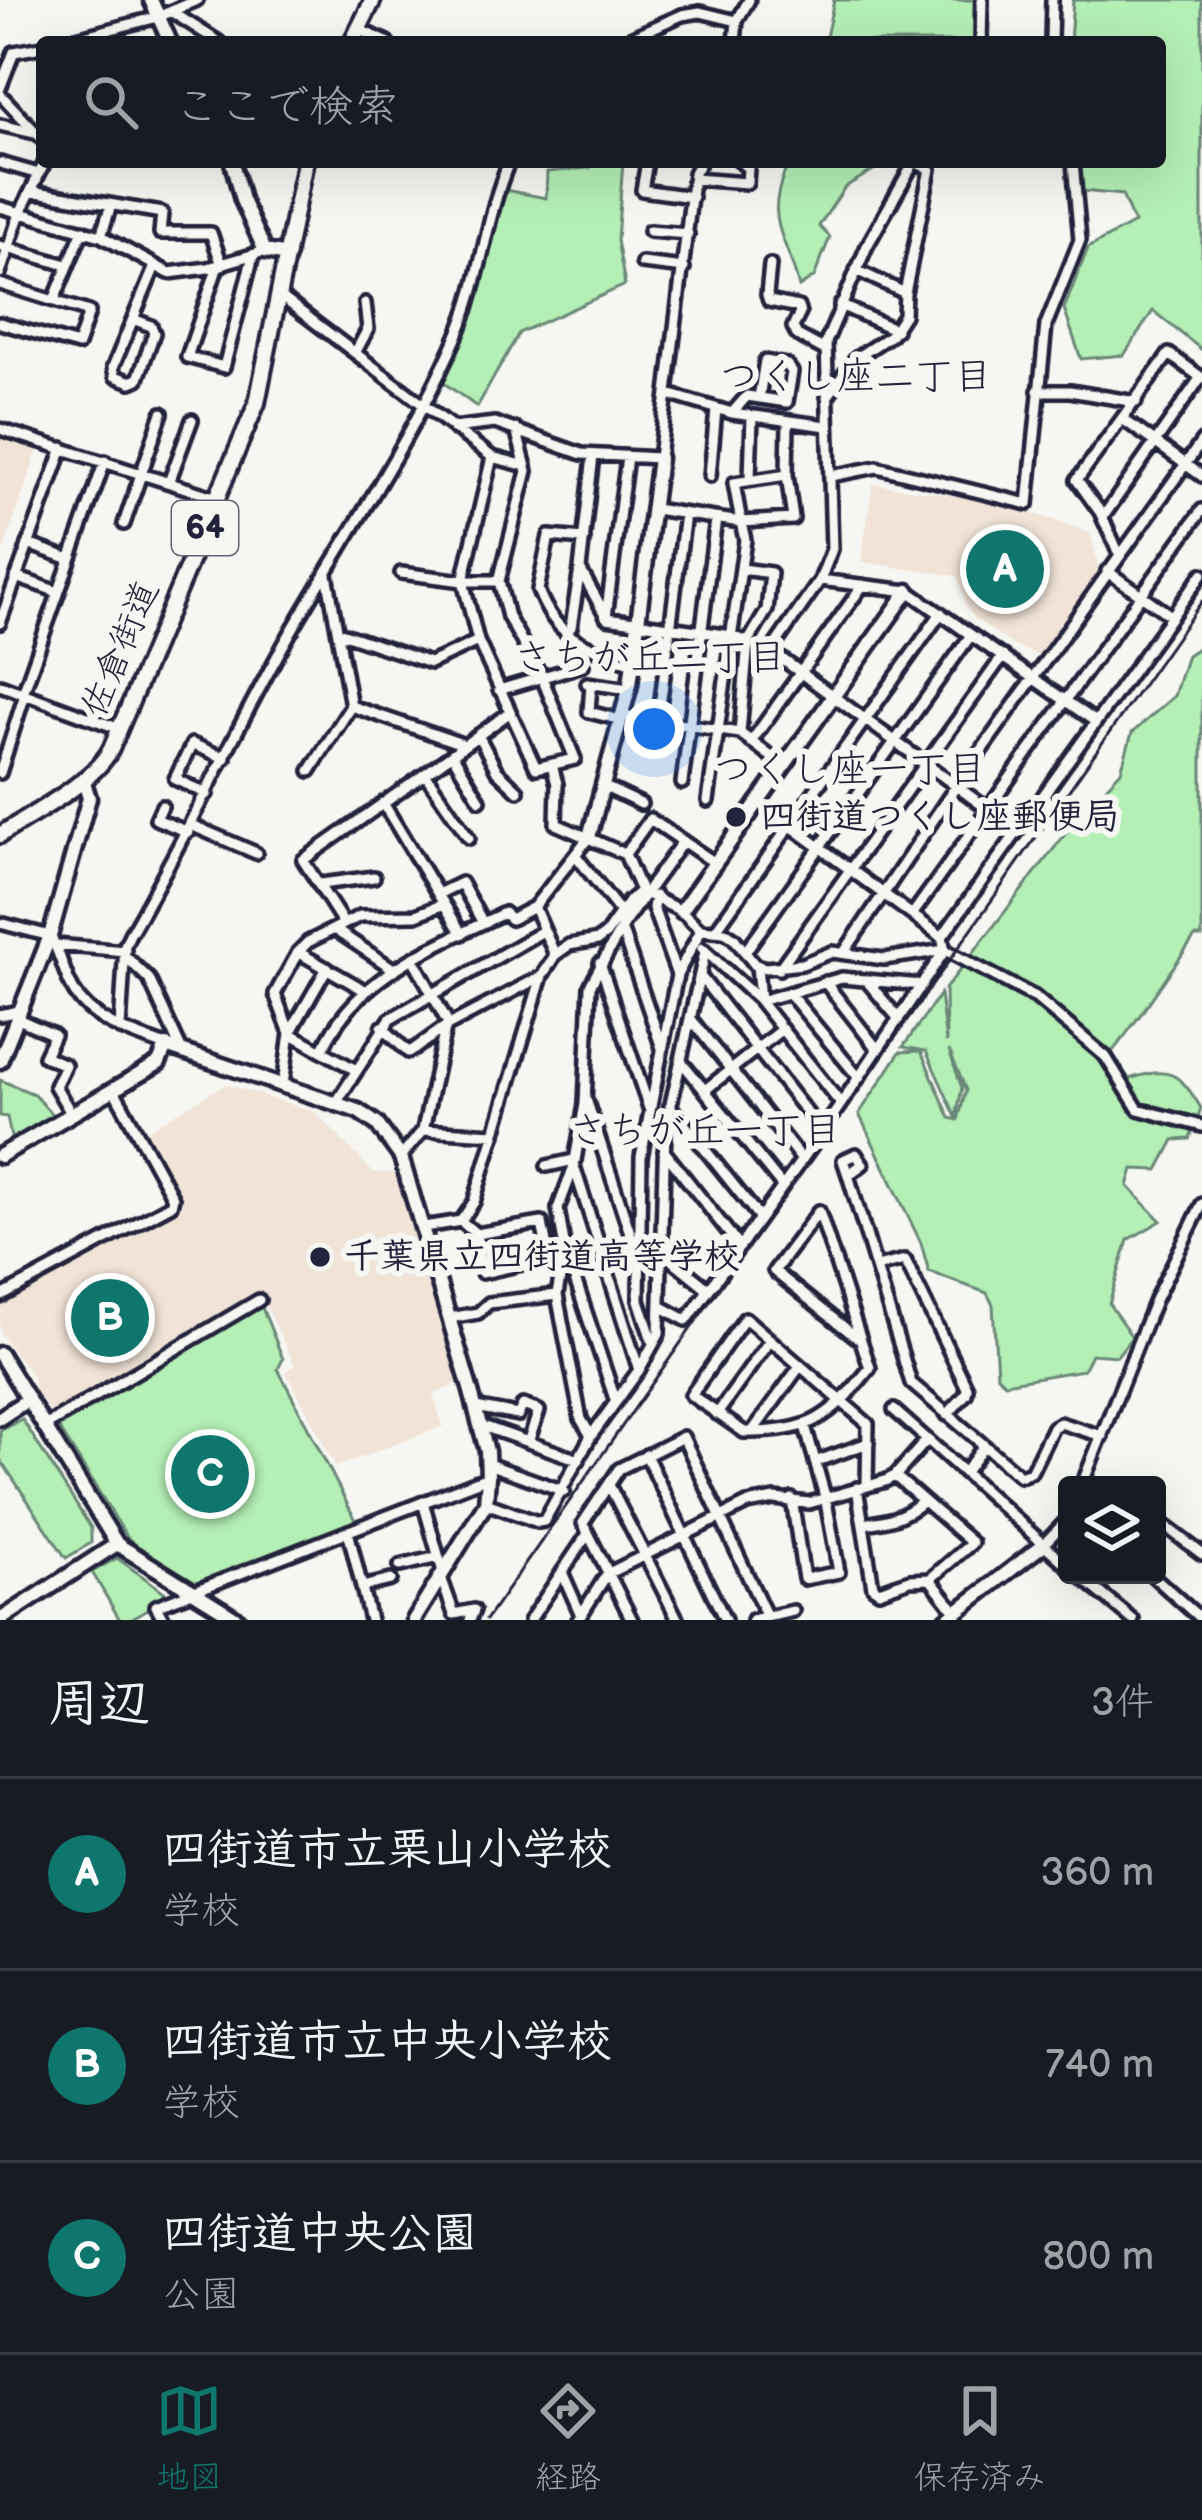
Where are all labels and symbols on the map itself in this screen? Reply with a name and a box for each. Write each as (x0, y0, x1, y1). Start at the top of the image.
district label: つくし座二丁目 (719, 354, 993, 401)
road number: 64 (172, 501, 238, 555)
pin: A (966, 524, 1044, 614)
street label: 佐倉街道 (73, 574, 169, 724)
district label: さちが丘二丁目 (513, 635, 787, 682)
your location (624, 699, 684, 759)
district label: つくし座一丁目 (713, 747, 987, 794)
place label: 四街道つくし座郵便局 (760, 796, 1120, 839)
marker: 四街道つくし座郵便局 (723, 804, 749, 830)
district label: さちが丘一丁目 (568, 1108, 842, 1155)
place label: 千葉県立四街道高等学校 (344, 1236, 740, 1279)
marker: 千葉県立四街道高等学校 (307, 1244, 333, 1270)
pin: B (71, 1273, 149, 1363)
pin: C (171, 1429, 249, 1519)

